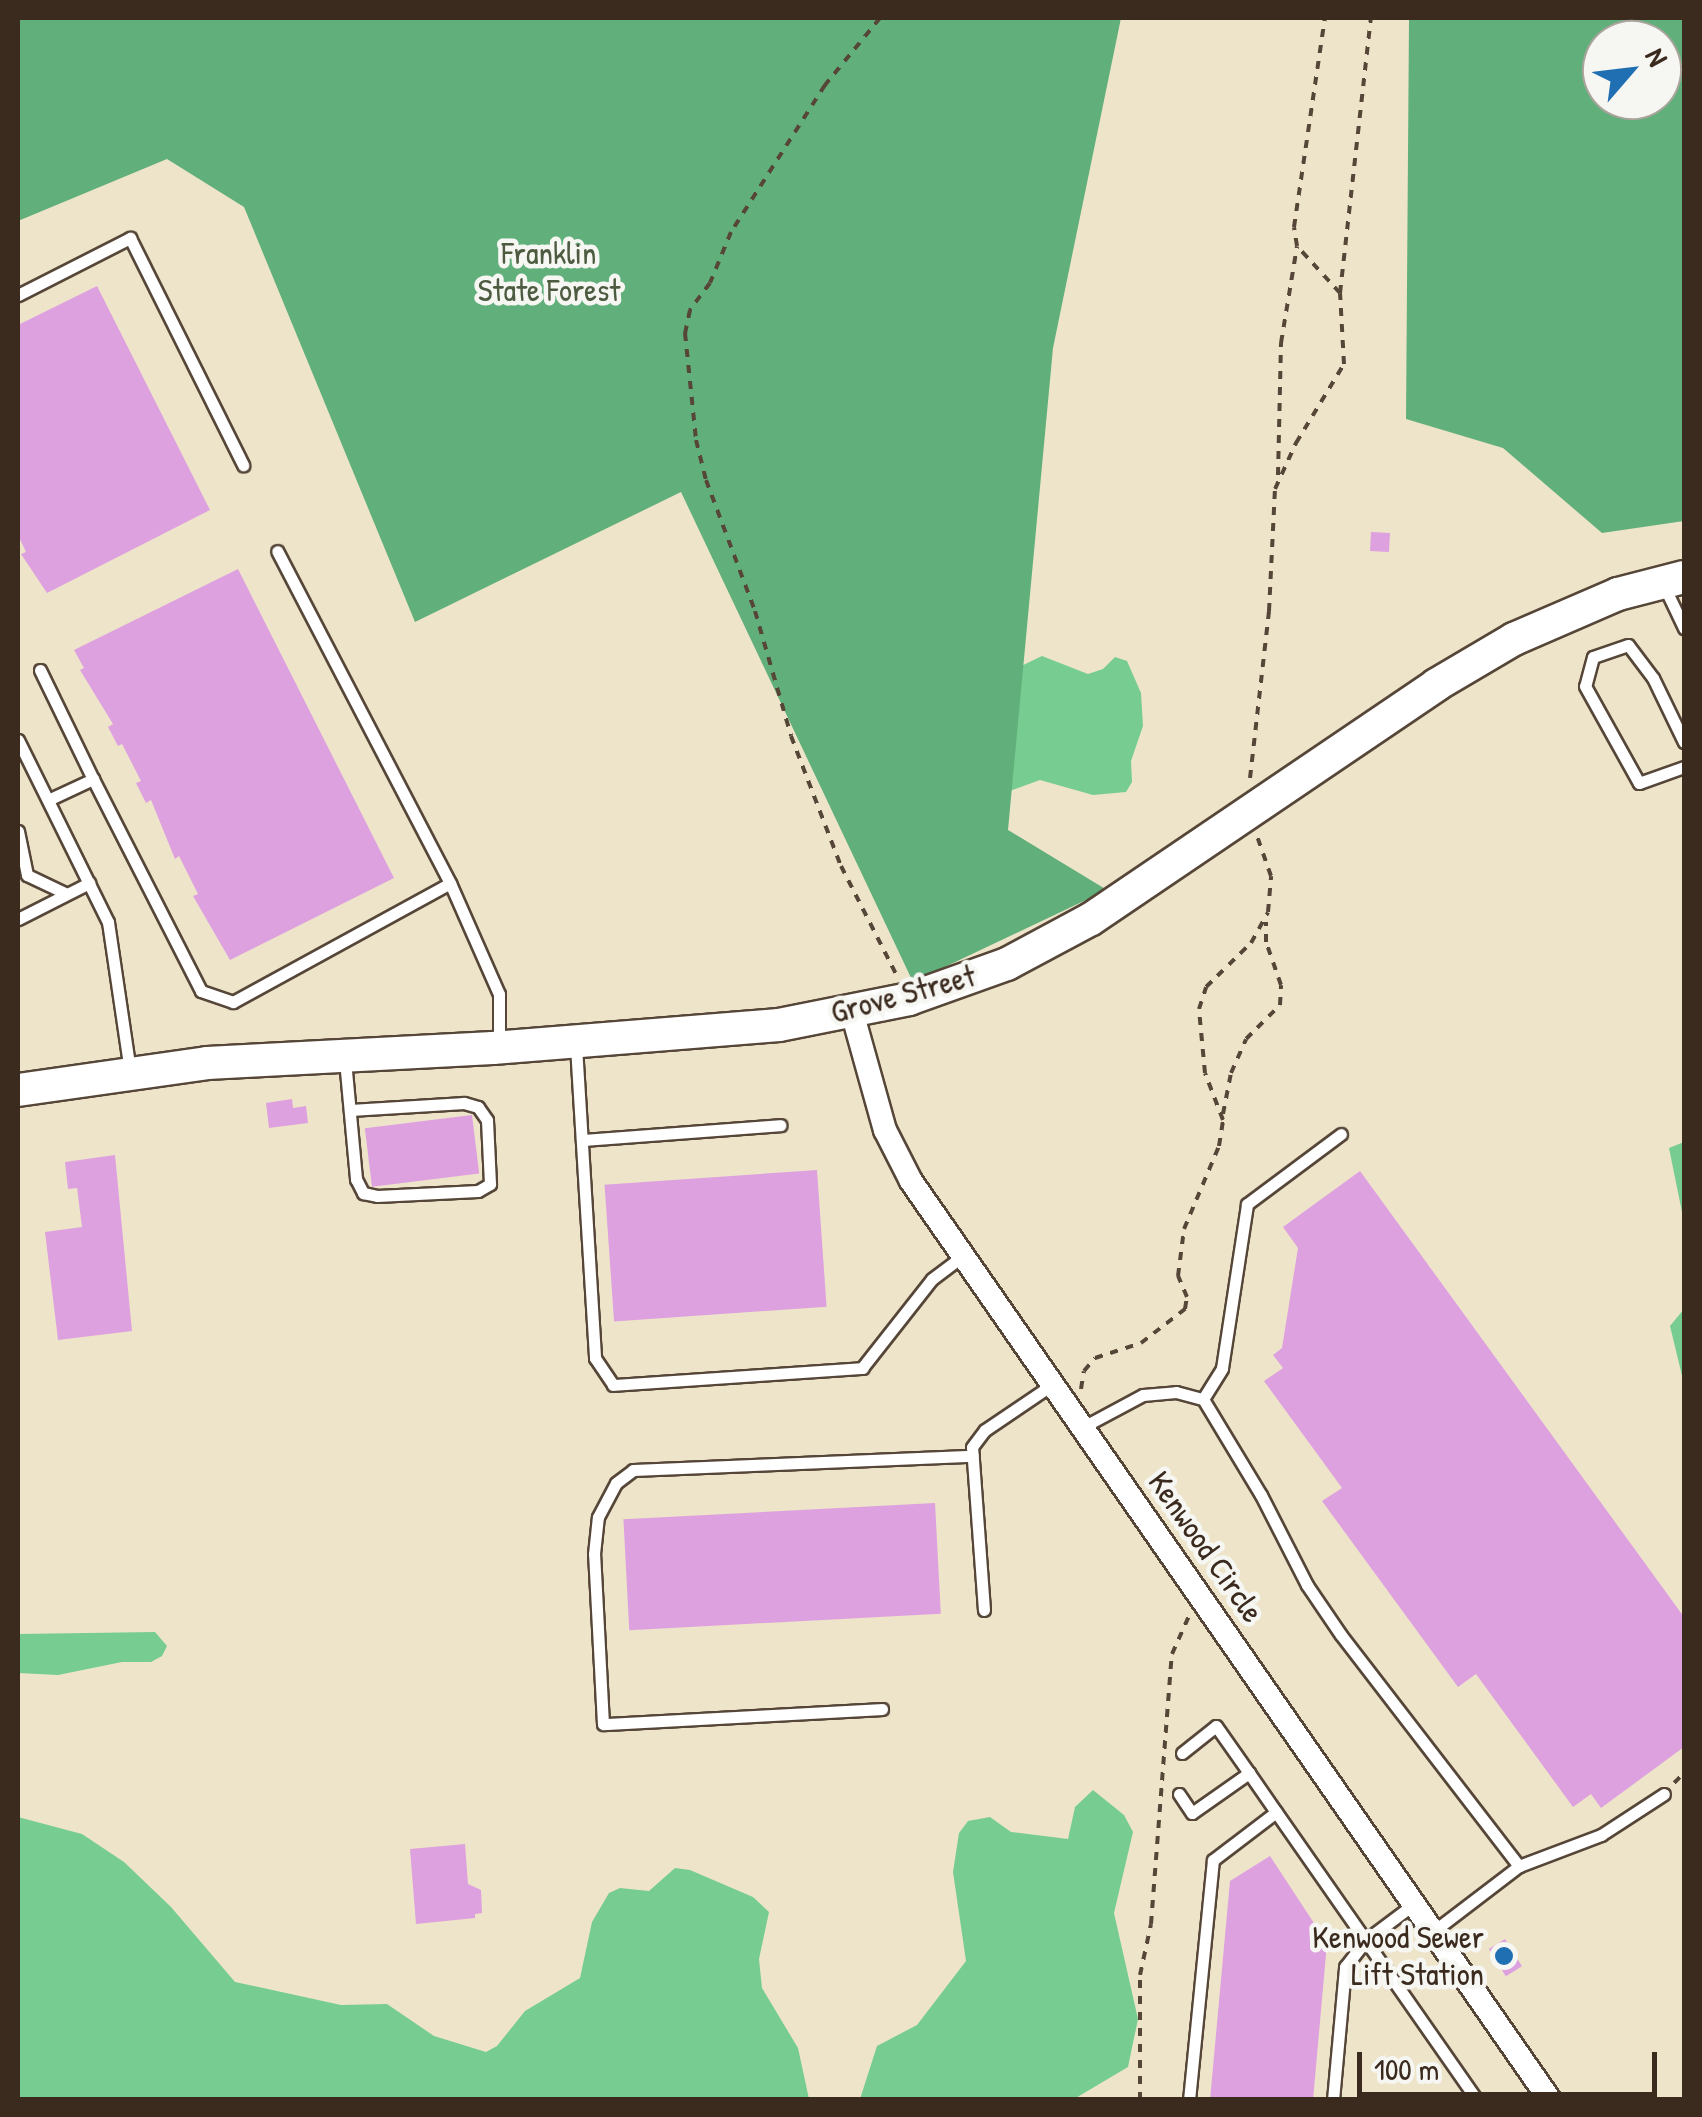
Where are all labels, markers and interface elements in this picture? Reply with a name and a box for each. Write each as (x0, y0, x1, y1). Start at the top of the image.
north arrow (1582, 20, 1682, 120)
text: N (1636, 41, 1677, 72)
park label: Franklin State Forest (478, 235, 620, 310)
street label: Grove Street (827, 956, 979, 1032)
street label: Kenwood Circle (1140, 1464, 1272, 1630)
place label: Kenwood Sewer Lift Station (1312, 1919, 1484, 1994)
marker: Kenwood Sewer Lift Station (1493, 1945, 1515, 1967)
scale bar (1362, 2032, 1662, 2094)
text: 100 m (1374, 2049, 1439, 2089)

